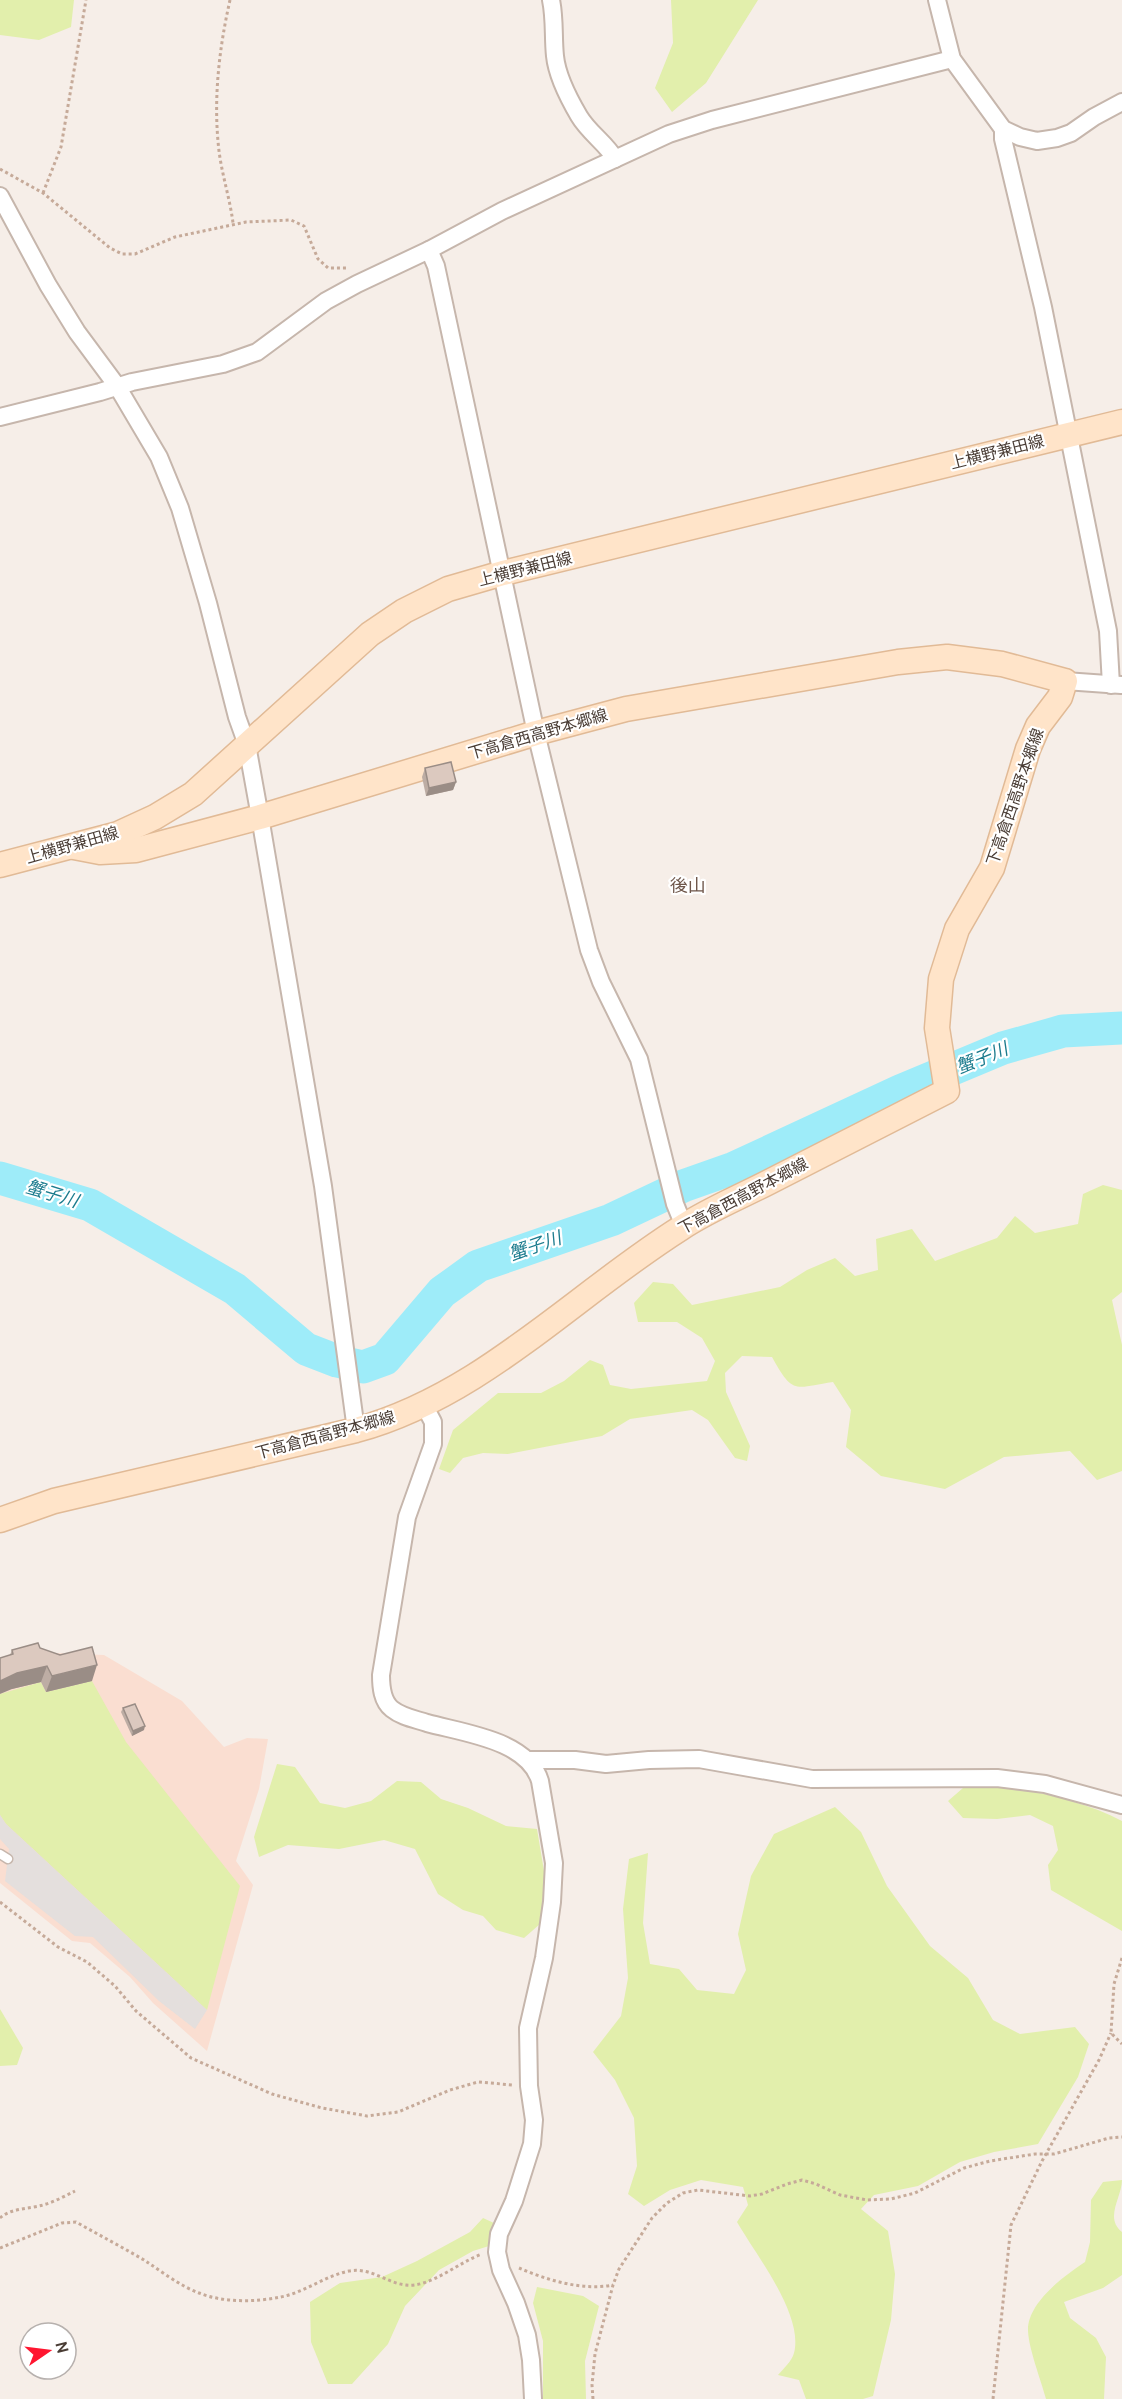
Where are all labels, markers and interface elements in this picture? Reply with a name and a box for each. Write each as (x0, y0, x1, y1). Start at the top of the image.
street label: 上横野兼田線 (948, 431, 1046, 473)
street label: 上横野兼田線 (476, 548, 574, 590)
street label: 下高倉西高野本郷線 (466, 705, 610, 763)
street label: 下高倉西高野本郷線 (983, 726, 1047, 868)
street label: 上横野兼田線 (23, 823, 121, 867)
district label: 後山 (670, 875, 706, 897)
water label: 蟹子川 (953, 1037, 1013, 1078)
street label: 下高倉西高野本郷線 (675, 1154, 811, 1238)
water label: 蟹子川 (23, 1176, 83, 1213)
water label: 蟹子川 (506, 1226, 566, 1265)
street label: 下高倉西高野本郷線 (253, 1407, 397, 1463)
north arrow (18, 2321, 78, 2381)
text: N (51, 2340, 73, 2355)

